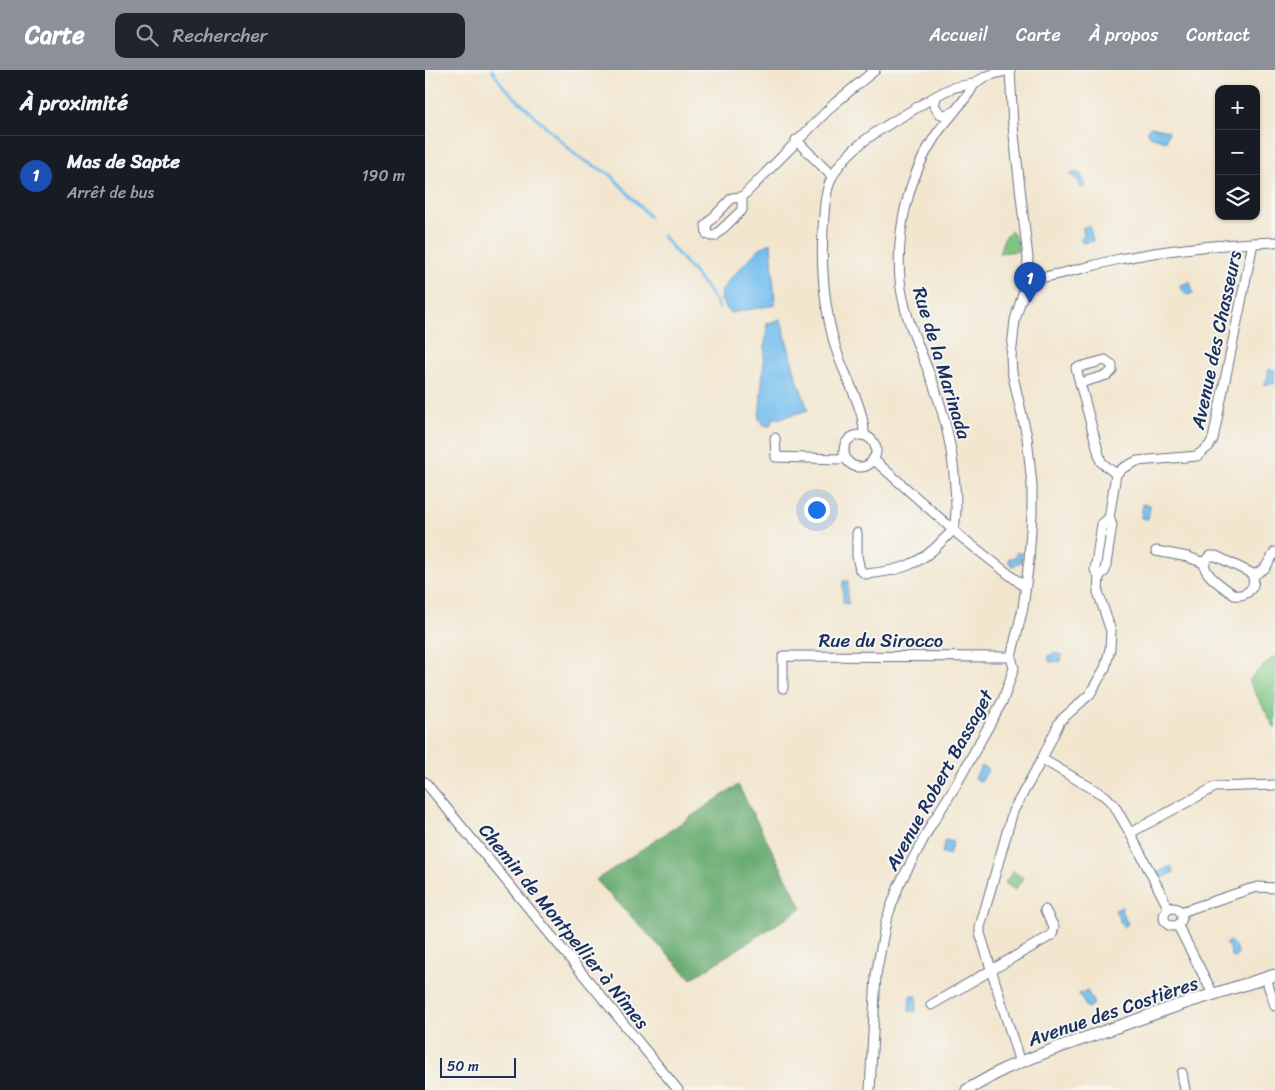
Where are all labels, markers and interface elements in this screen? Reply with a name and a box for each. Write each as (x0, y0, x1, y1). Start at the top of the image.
search box (115, 13, 465, 58)
text: Carte (25, 14, 85, 56)
text: Rechercher (173, 19, 267, 52)
text: Accueil (929, 19, 988, 51)
text: Carte (1016, 19, 1061, 51)
text: À propos (1089, 19, 1158, 51)
text: Contact (1186, 19, 1250, 51)
icon: search (133, 21, 161, 49)
text: À proximité (20, 84, 128, 122)
map controls (1215, 85, 1260, 220)
button: + (1215, 85, 1260, 130)
button: − (1215, 130, 1260, 175)
text: Mas de Sapte (67, 145, 180, 178)
text: 1 (33, 161, 39, 190)
text: 190 m (362, 161, 405, 190)
button: layers (1215, 175, 1260, 220)
text: Arrêt de bus (67, 178, 154, 207)
street label: Avenue des Chasseurs (1181, 247, 1251, 433)
pin: 1 (1014, 262, 1046, 303)
street label: Rue de la Marinada (903, 283, 981, 444)
your location (804, 497, 830, 523)
street label: Rue du Sirocco (819, 624, 943, 657)
street label: Avenue Robert Bassaget (875, 682, 1003, 877)
street label: Chemin de Montpellier à Nîmes (470, 816, 658, 1037)
street label: Avenue des Costières (1022, 966, 1203, 1056)
text: 50 m (447, 1054, 479, 1079)
scale bar (440, 1055, 516, 1078)

